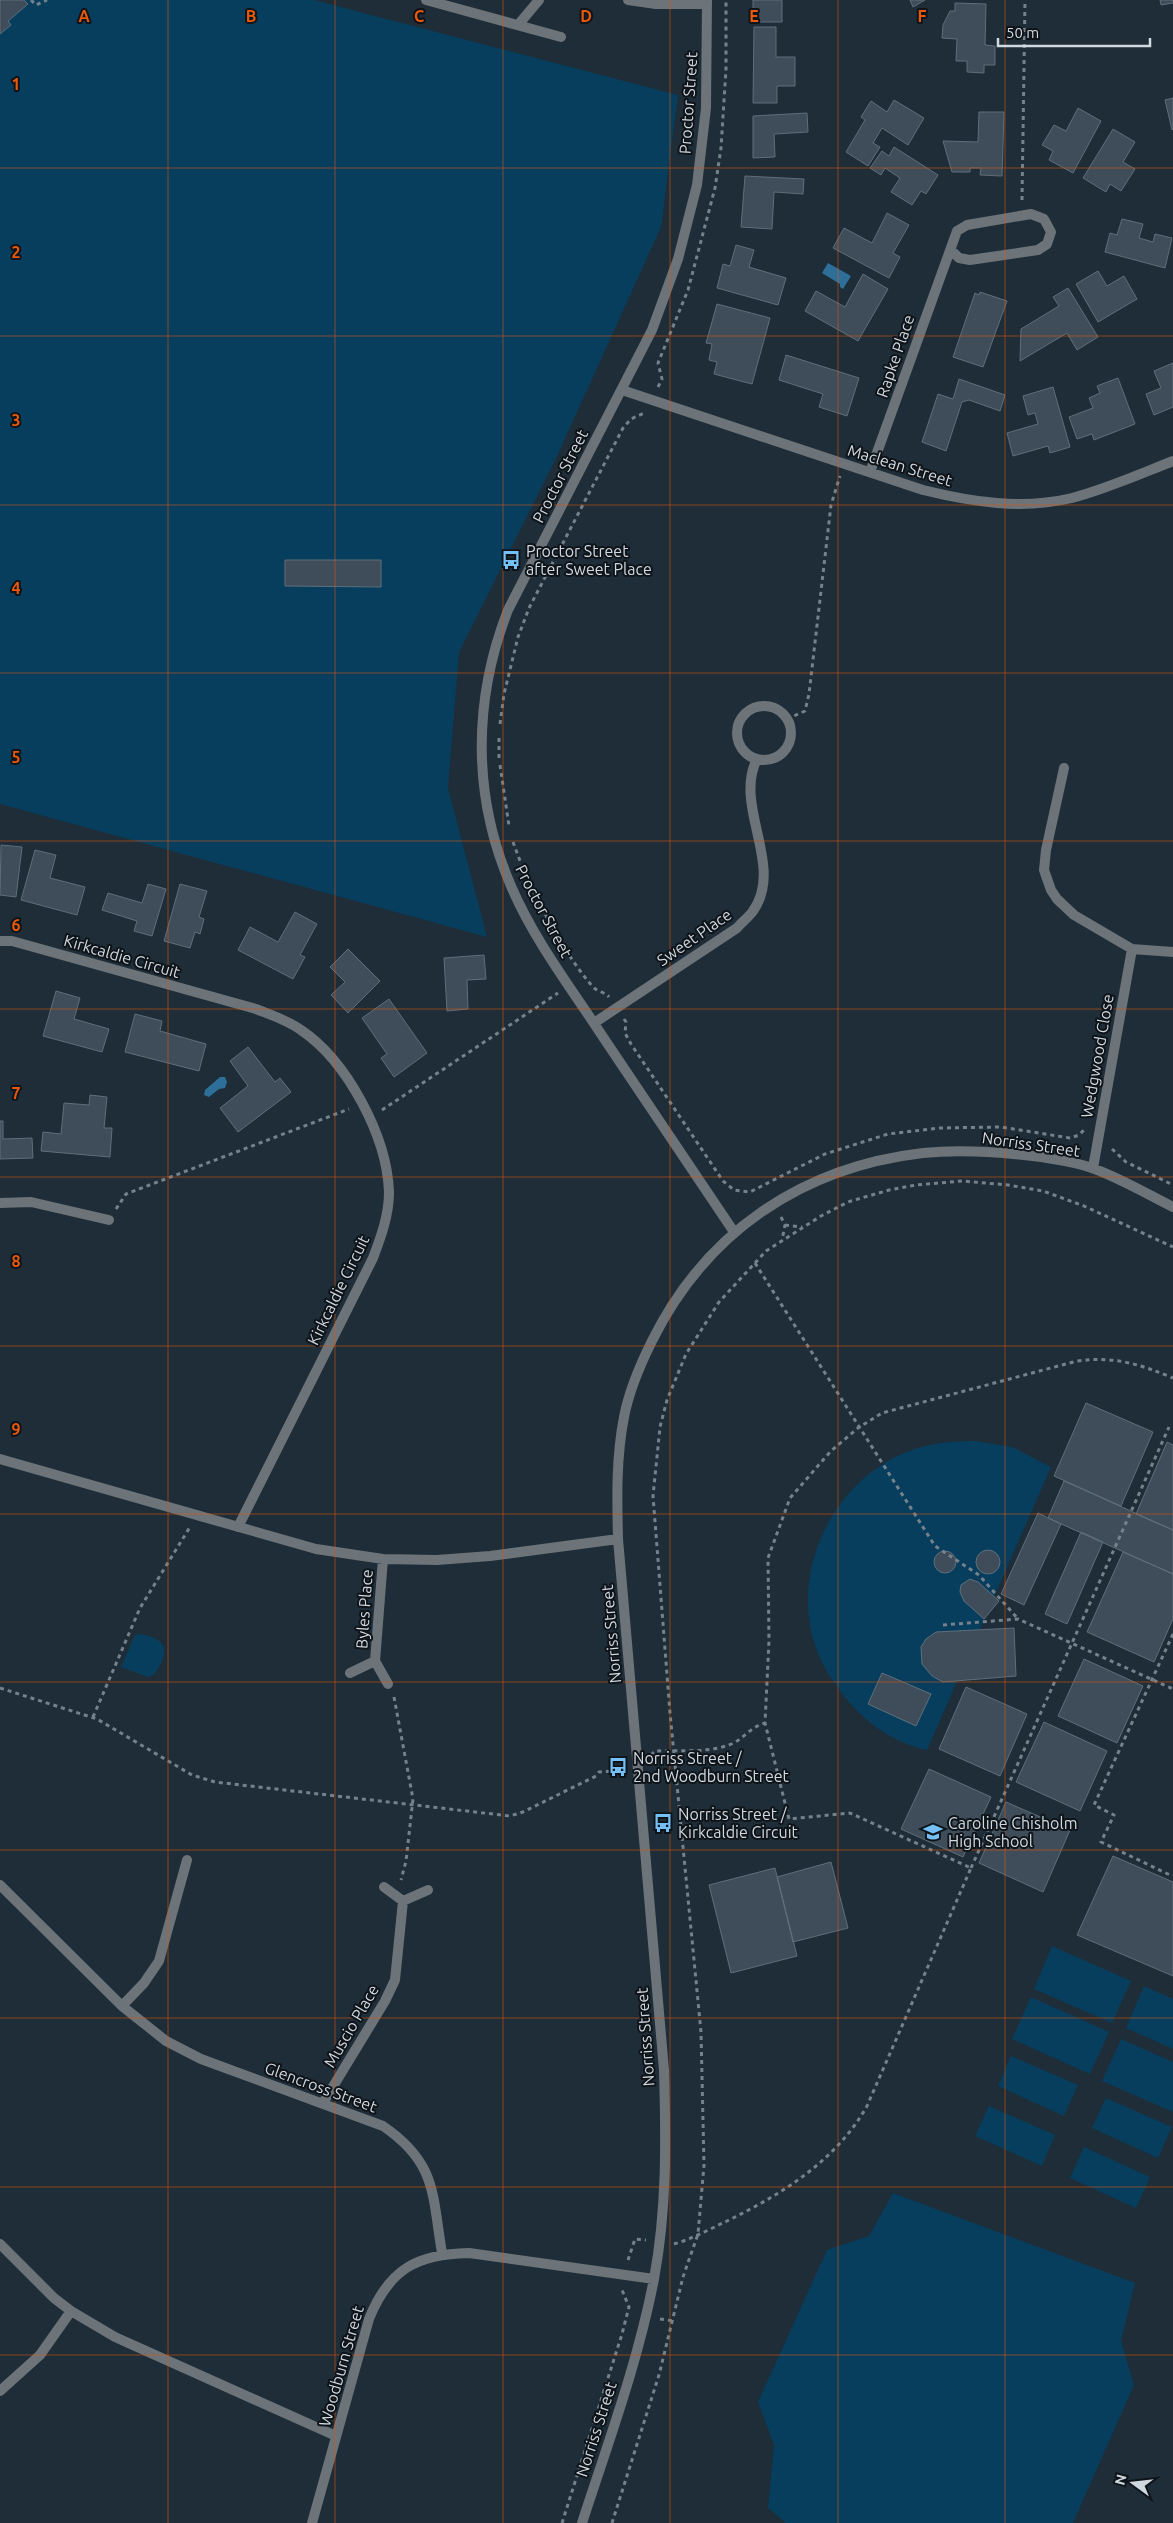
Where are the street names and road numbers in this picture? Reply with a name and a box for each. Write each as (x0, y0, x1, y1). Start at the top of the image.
street label: Proctor Street (675, 51, 701, 155)
street label: Rapke Place (872, 312, 918, 400)
street label: Proctor Street (529, 426, 592, 526)
street label: Maclean Street (846, 441, 955, 490)
street label: Proctor Street (512, 862, 576, 961)
street label: Sweet Place (653, 905, 735, 969)
street label: Kirkcaldie Circuit (62, 931, 183, 981)
street label: Wedgwood Close (1077, 993, 1117, 1119)
street label: Norriss Street (981, 1128, 1082, 1160)
street label: Kirkcaldie Circuit (304, 1232, 373, 1348)
street label: Byles Place (352, 1569, 376, 1649)
street label: Norriss Street (598, 1583, 624, 1684)
street label: Muscio Place (320, 1981, 382, 2071)
street label: Norriss Street (633, 1986, 657, 2087)
street label: Glencross Street (263, 2058, 380, 2116)
street label: Woodburn Street (315, 2303, 367, 2428)
street label: Norriss Street (572, 2378, 620, 2479)

